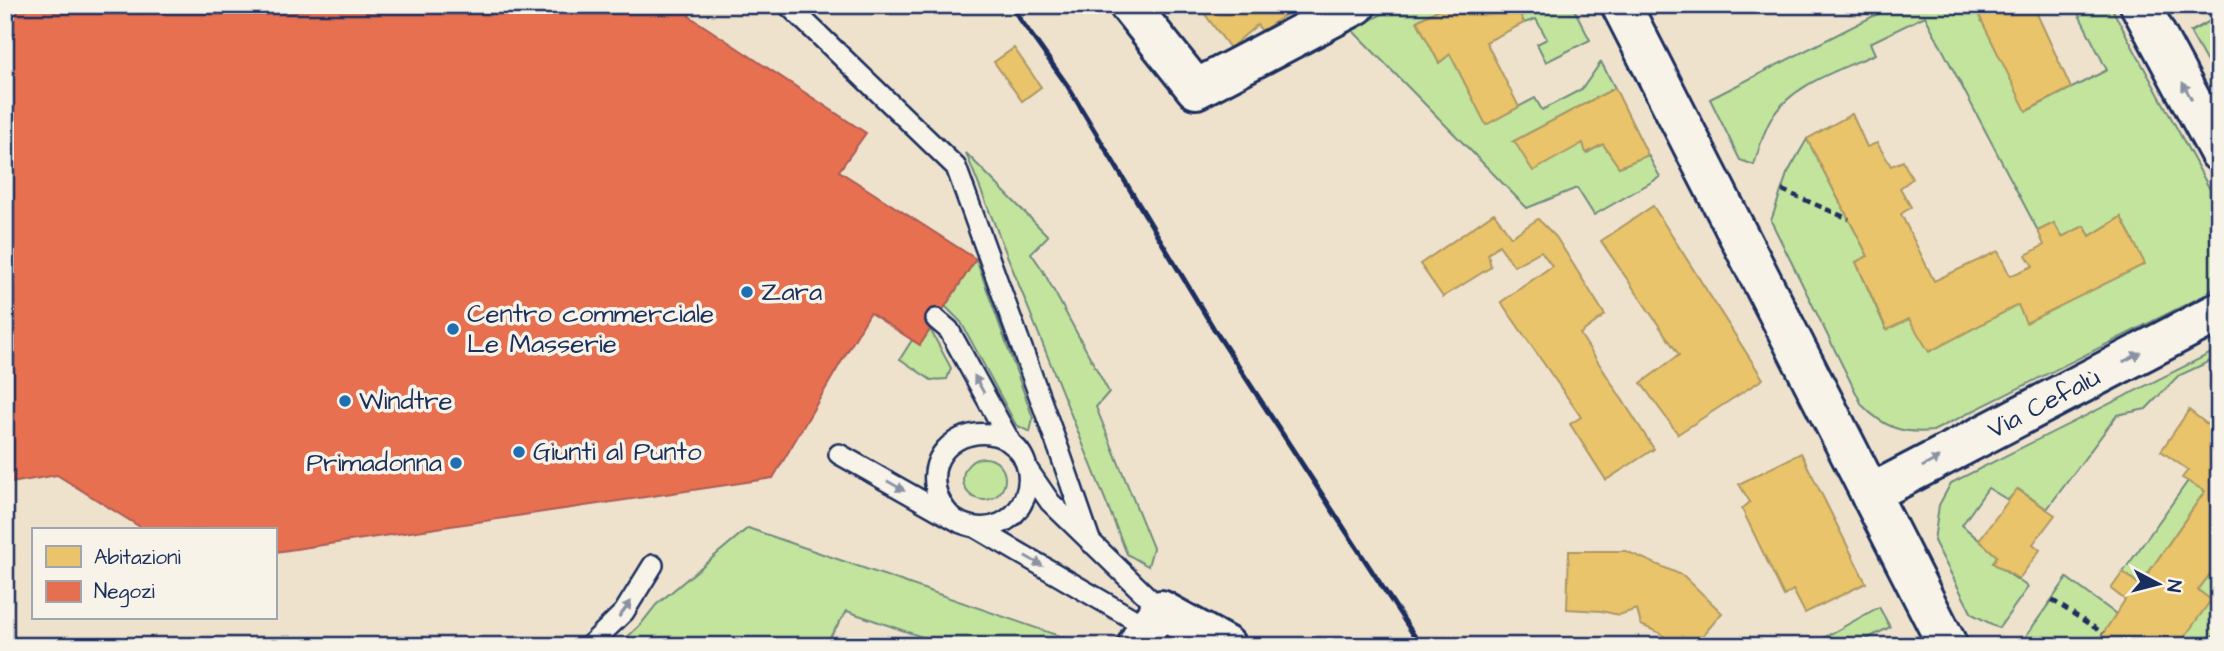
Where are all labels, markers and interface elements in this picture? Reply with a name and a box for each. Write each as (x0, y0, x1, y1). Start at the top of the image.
one-way arrow (2181, 81, 2193, 101)
place label: Zara (761, 274, 822, 310)
marker: Zara (739, 284, 755, 300)
place label: Centro commerciale Le Masserie (467, 296, 714, 362)
marker: Centro commerciale Le Masserie (445, 321, 461, 337)
one-way arrow (2122, 351, 2142, 363)
street label: Via Cefalù (1981, 359, 2106, 448)
one-way arrow (973, 375, 985, 394)
place label: Windtre (359, 383, 453, 419)
marker: Windtre (337, 393, 353, 409)
place label: Giunti al Punto (533, 434, 702, 470)
marker: Giunti al Punto (511, 444, 527, 460)
place label: Primadonna (306, 445, 442, 481)
marker: Primadonna (448, 455, 464, 471)
one-way arrow (1921, 457, 1941, 469)
one-way arrow (887, 480, 906, 492)
legend (32, 528, 276, 620)
text: Abitazioni (94, 543, 181, 572)
north arrow (2122, 550, 2192, 620)
one-way arrow (1025, 555, 1044, 568)
text: Negozi (94, 577, 155, 608)
text: N (2159, 578, 2188, 594)
one-way arrow (617, 600, 632, 618)

